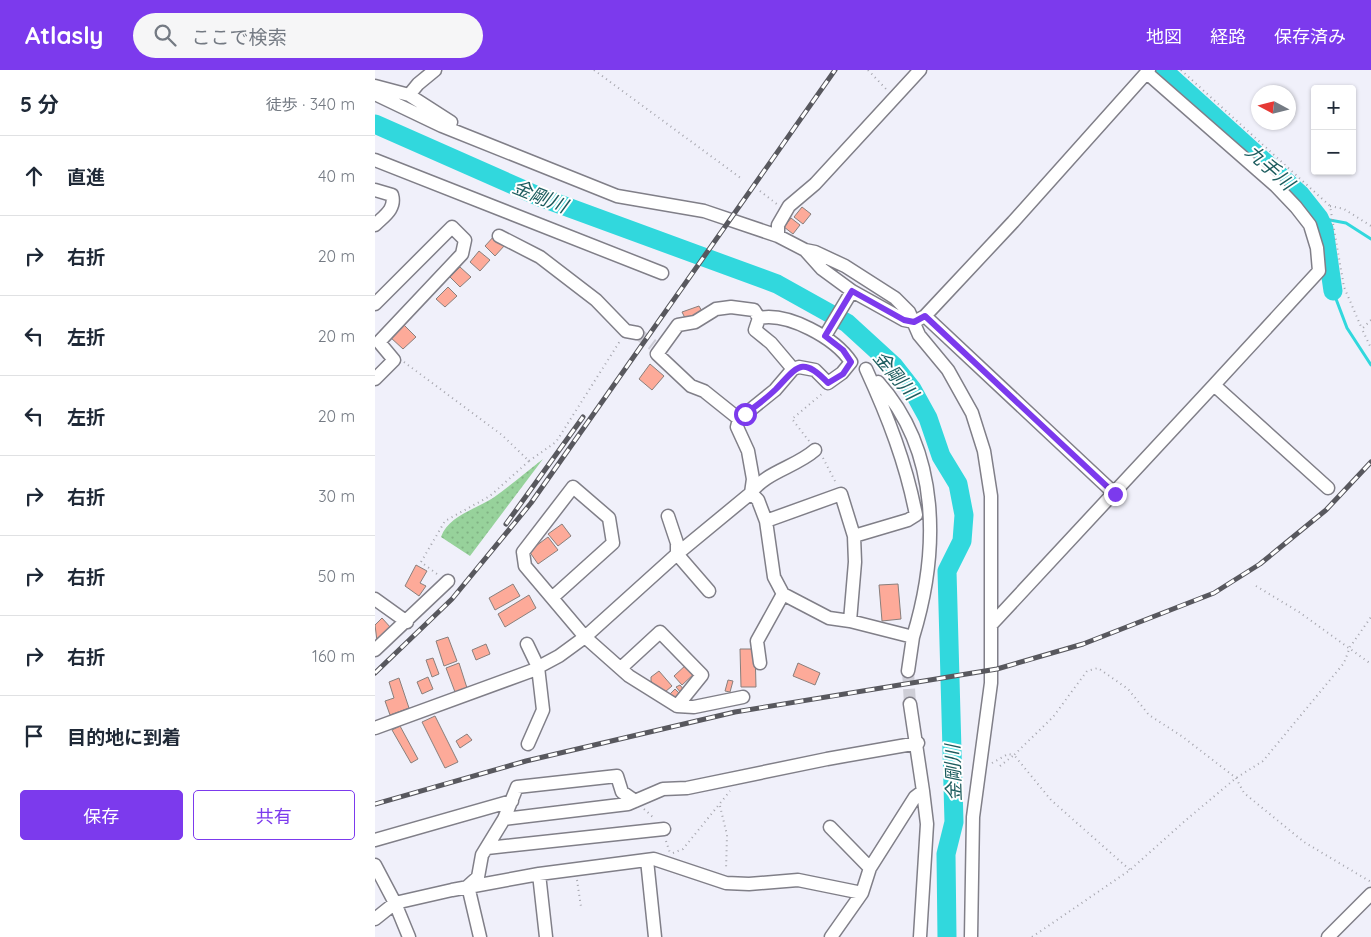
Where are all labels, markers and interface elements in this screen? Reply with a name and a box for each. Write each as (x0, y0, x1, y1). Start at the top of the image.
search box (133, 13, 483, 58)
text: Atlasly (25, 20, 103, 50)
icon: search (151, 21, 179, 49)
text: ここで検索 (191, 25, 286, 49)
text: 地図 (1146, 25, 1182, 48)
text: 経路 (1210, 25, 1246, 48)
text: 保存済み (1274, 25, 1346, 48)
north arrow (1251, 85, 1296, 130)
map controls (1311, 85, 1356, 175)
button: + (1311, 85, 1356, 130)
text: 5 分 (20, 91, 59, 117)
text: 徒歩 · 340 m (266, 94, 355, 114)
button: − (1311, 130, 1356, 175)
water label: 九手川 (1241, 139, 1301, 196)
icon: ahead (20, 162, 48, 190)
text: 直進 (67, 165, 105, 189)
text: 40 m (318, 166, 355, 186)
water label: 金剛川 (509, 174, 573, 219)
icon: right (20, 242, 48, 270)
text: 右折 (67, 245, 105, 269)
text: 20 m (318, 246, 355, 266)
icon: left (20, 322, 48, 350)
text: 左折 (67, 325, 105, 349)
text: 20 m (318, 326, 355, 346)
water label: 金剛川 (868, 345, 925, 406)
icon: left (20, 402, 48, 430)
route start (734, 403, 757, 426)
text: 左折 (67, 405, 105, 429)
text: 20 m (318, 406, 355, 426)
icon: right (20, 482, 48, 510)
route end (1104, 483, 1127, 506)
text: 右折 (67, 485, 105, 509)
text: 30 m (318, 486, 355, 506)
icon: right (20, 562, 48, 590)
text: 右折 (67, 565, 105, 589)
text: 50 m (318, 566, 355, 586)
icon: right (20, 642, 48, 670)
text: 右折 (67, 645, 105, 669)
text: 160 m (312, 646, 355, 666)
icon: arrive (20, 722, 48, 750)
text: 目的地に到着 (67, 725, 181, 749)
water label: 金剛川 (940, 742, 966, 802)
button: 保存 (20, 790, 183, 840)
button: 共有 (193, 790, 355, 840)

